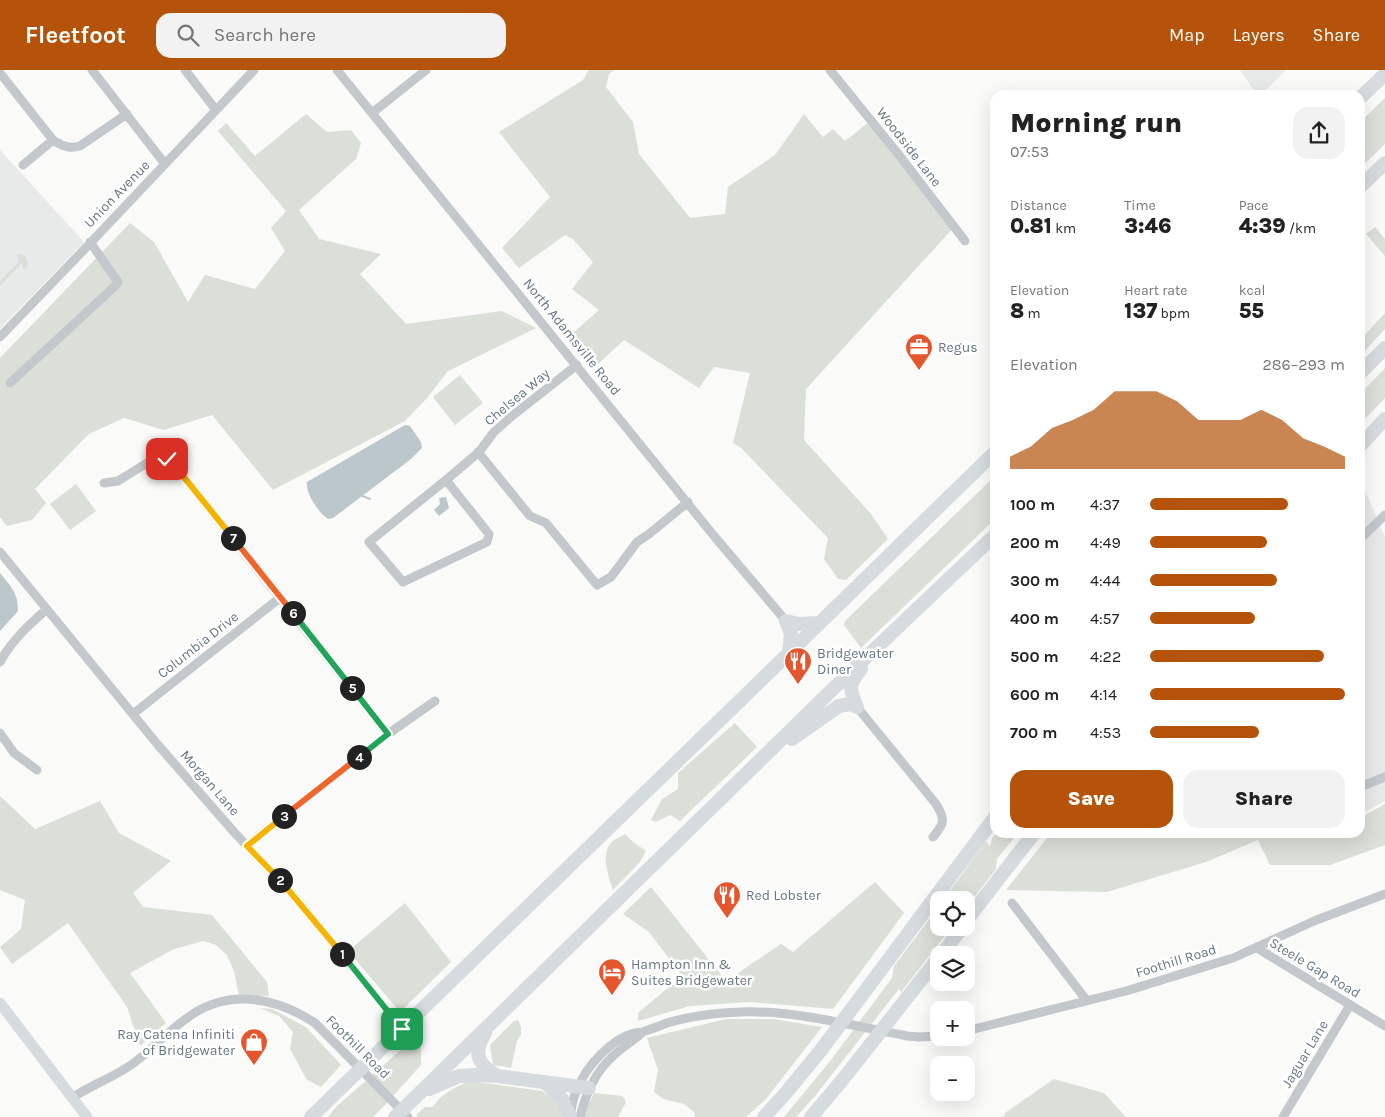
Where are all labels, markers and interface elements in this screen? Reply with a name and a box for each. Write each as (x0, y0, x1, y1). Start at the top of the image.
search box (156, 13, 506, 58)
text: Fleetfoot (25, 21, 126, 49)
icon: search (174, 21, 202, 49)
text: Search here (214, 24, 316, 46)
text: Map (1169, 24, 1205, 46)
text: Layers (1233, 24, 1285, 46)
text: Share (1313, 24, 1360, 46)
street label: Woodside Lane (873, 104, 945, 190)
text: Morning run (1010, 106, 1182, 139)
button: share (1293, 107, 1345, 159)
text: 07:53 (1010, 142, 1049, 161)
street label: Union Avenue (81, 157, 153, 231)
text: Distance (1010, 197, 1067, 214)
text: Time (1124, 197, 1156, 214)
text: Pace (1239, 197, 1269, 214)
text: 0.81 (1010, 214, 1052, 238)
text: 3:46 (1124, 214, 1171, 238)
text: 4:39 (1239, 214, 1286, 238)
text: km (1052, 220, 1076, 237)
text: /km (1286, 220, 1316, 237)
street label: North Adamsville Road (520, 275, 624, 399)
text: Elevation (1010, 282, 1069, 299)
text: Heart rate (1124, 282, 1187, 299)
text: kcal (1239, 282, 1265, 299)
text: 8 (1010, 299, 1024, 323)
text: 137 (1124, 299, 1157, 323)
text: 55 (1239, 299, 1264, 323)
text: m (1024, 305, 1041, 322)
text: bpm (1157, 305, 1190, 322)
office icon: Regus (904, 332, 934, 371)
place label: Regus (938, 339, 978, 356)
text: Elevation (1010, 355, 1078, 374)
text: 286–293 m (1262, 355, 1345, 374)
street label: Chelsea Way (481, 364, 553, 429)
pin (146, 438, 188, 480)
icon: check (153, 445, 181, 473)
text: 100 m (1010, 495, 1055, 514)
text: 4:37 (1090, 495, 1120, 514)
pin: 7 (220, 526, 246, 550)
text: 7 (230, 530, 237, 547)
text: 200 m (1010, 533, 1059, 552)
text: 4:49 (1090, 533, 1121, 552)
text: 300 m (1010, 571, 1059, 590)
text: 4:44 (1090, 571, 1121, 590)
pin: 6 (280, 600, 306, 626)
text: 6 (289, 605, 298, 622)
street label: Columbia Drive (154, 608, 242, 682)
text: 400 m (1010, 609, 1059, 628)
text: 4:57 (1090, 609, 1119, 628)
place label: Bridgewater Diner (817, 645, 895, 678)
restaurant icon: Bridgewater Diner (783, 646, 813, 685)
text: 500 m (1010, 647, 1059, 666)
text: 4:22 (1090, 647, 1121, 666)
pin: 5 (340, 676, 364, 700)
text: 5 (348, 680, 357, 697)
text: 600 m (1010, 685, 1059, 704)
text: 4:14 (1090, 685, 1117, 704)
text: 700 m (1010, 723, 1057, 742)
text: 4:53 (1090, 723, 1121, 742)
pin: 4 (346, 744, 372, 770)
street label: Morgan Lane (177, 747, 243, 819)
text: 4 (355, 749, 364, 766)
button: Save (1010, 770, 1173, 828)
button: Share (1183, 770, 1345, 828)
pin: 3 (272, 804, 296, 828)
text: 3 (280, 808, 289, 825)
pin: 2 (268, 868, 292, 892)
text: 2 (276, 872, 285, 889)
restaurant icon: Red Lobster (712, 880, 742, 919)
place label: Red Lobster (746, 887, 822, 904)
map controls (930, 891, 975, 1101)
button: locate (930, 891, 975, 936)
street label: Steele Gap Road (1266, 934, 1364, 1002)
street label: Foothill Road (1134, 941, 1218, 981)
pin: 1 (330, 942, 354, 966)
text: 1 (340, 946, 345, 963)
button: layers (930, 946, 975, 991)
place label: Hampton Inn & Suites Bridgewater (631, 956, 753, 989)
hotel icon: Hampton Inn & Suites Bridgewater (597, 957, 627, 996)
button: + (930, 1001, 975, 1046)
pin (381, 1008, 423, 1050)
street label: Foothill Road (322, 1011, 394, 1083)
icon: arrive (388, 1015, 416, 1043)
street label: Jaguar Lane (1278, 1017, 1332, 1091)
place label: Ray Catena Infiniti of Bridgewater (117, 1026, 236, 1059)
shop icon: Ray Catena Infiniti of Bridgewater (239, 1027, 269, 1066)
button: − (930, 1056, 975, 1101)

